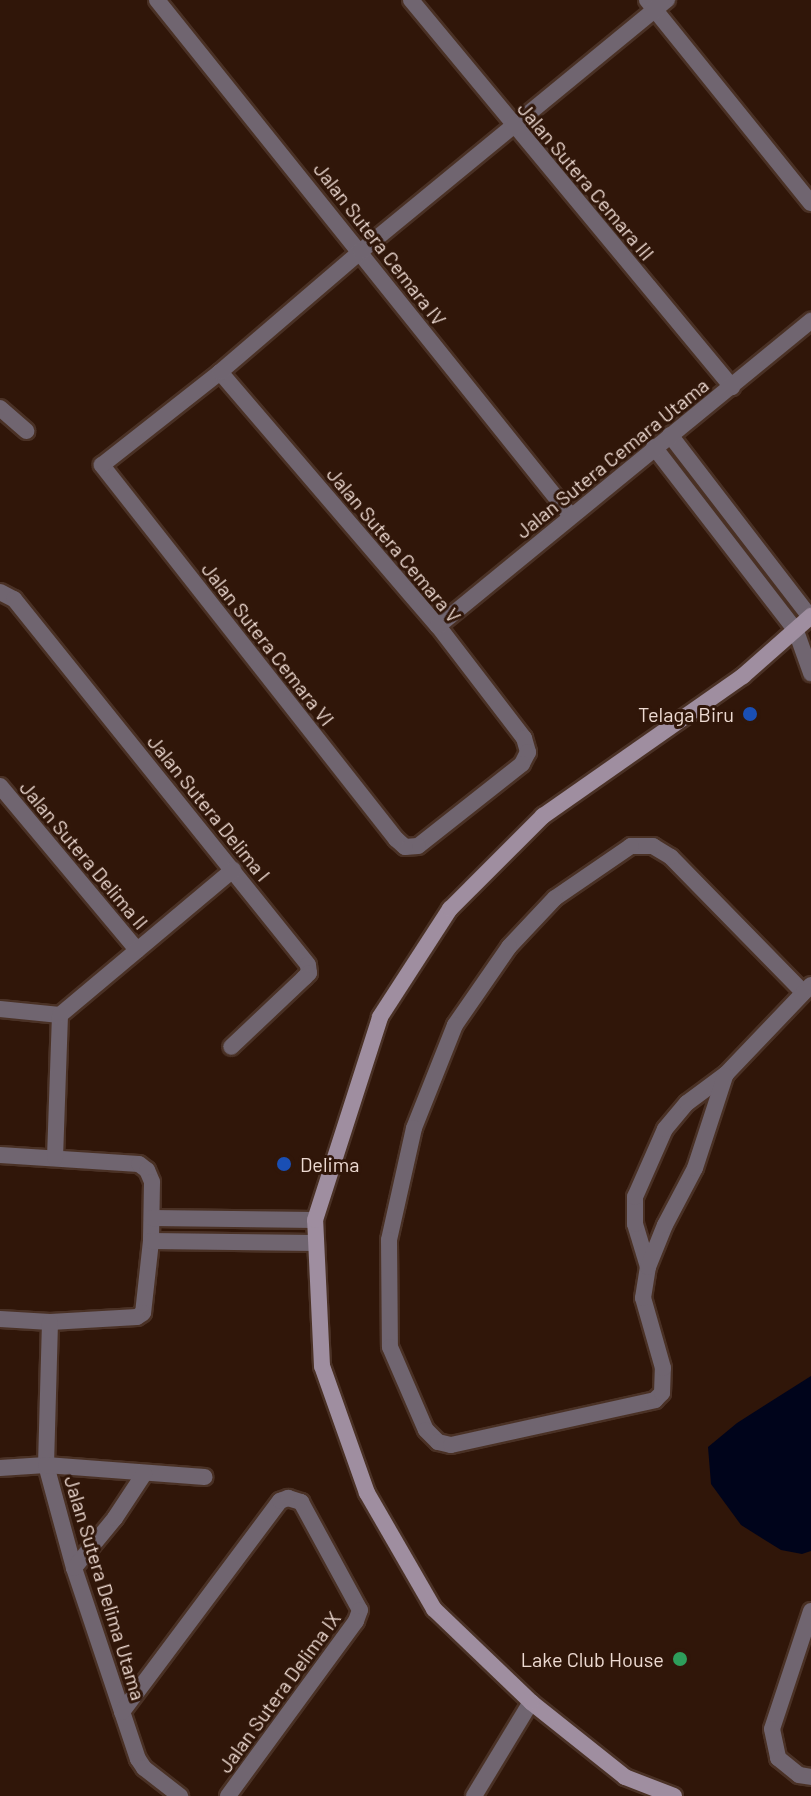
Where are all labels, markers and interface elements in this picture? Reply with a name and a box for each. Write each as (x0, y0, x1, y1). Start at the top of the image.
street label: Jalan Sutera Cemara III (513, 97, 659, 265)
street label: Jalan Sutera Cemara IV (309, 157, 451, 331)
street label: Jalan Sutera Cemara Utama (511, 373, 713, 543)
street label: Jalan Sutera Cemara V (322, 462, 466, 628)
street label: Jalan Sutera Cemara VI (197, 557, 339, 731)
place label: Telaga Biru (638, 702, 734, 726)
marker: Telaga Biru (741, 705, 759, 723)
street label: Jalan Sutera Delima I (143, 730, 275, 886)
street label: Jalan Sutera Delima II (15, 776, 153, 934)
place label: Delima (300, 1152, 359, 1176)
marker: Delima (275, 1155, 293, 1173)
street label: Jalan Sutera Delima Utama (59, 1473, 151, 1703)
street label: Jalan Sutera Delima IX (212, 1607, 346, 1777)
place label: Lake Club House (521, 1647, 664, 1671)
marker: Lake Club House (671, 1650, 689, 1668)

